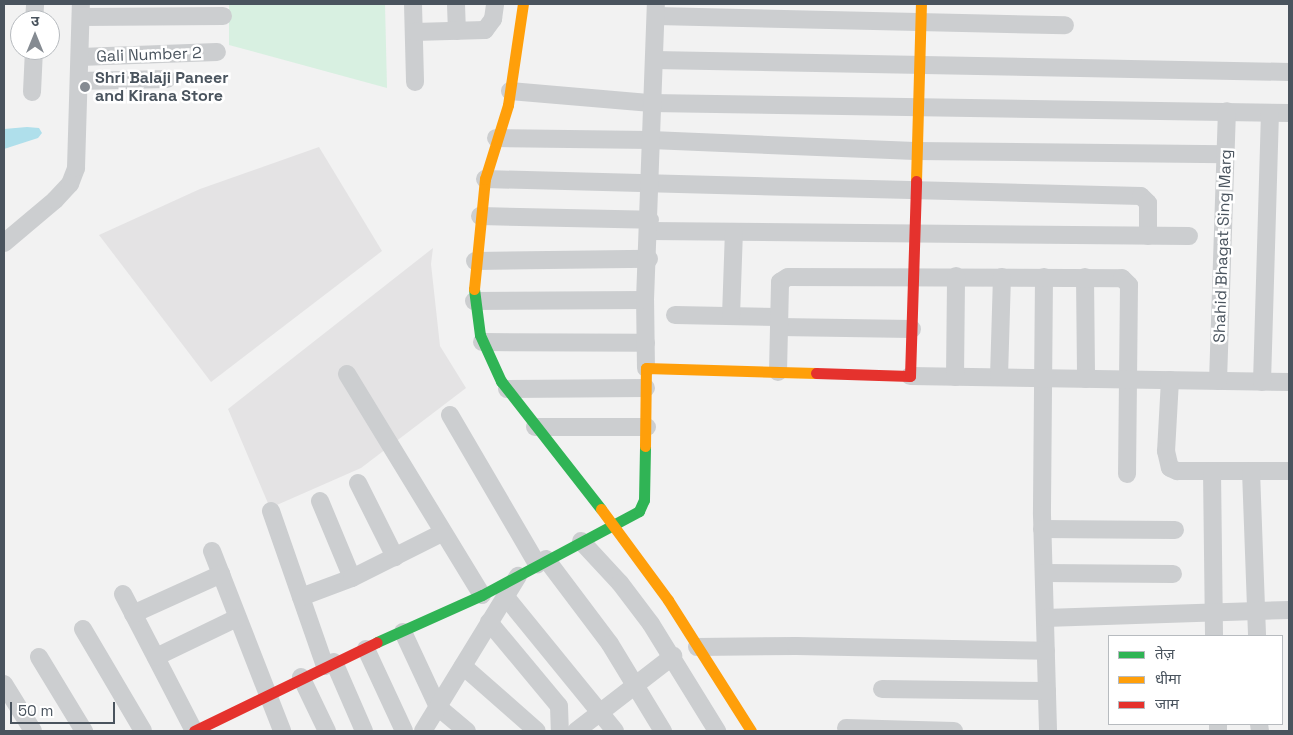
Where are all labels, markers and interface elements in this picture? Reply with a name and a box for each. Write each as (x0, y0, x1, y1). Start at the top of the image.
north arrow (10, 10, 60, 60)
text: उ (31, 12, 39, 30)
street label: Gali Number 2 (96, 44, 202, 66)
place label: Shri Balaji Paneer and Kirana Store (95, 68, 229, 106)
marker: Shri Balaji Paneer and Kirana Store (79, 81, 91, 93)
street label: Shahid Bhagat Sing Marg (1210, 149, 1236, 343)
legend (1108, 635, 1283, 725)
text: तेज़ (1155, 644, 1175, 663)
text: धीमा (1155, 669, 1181, 688)
scale bar (12, 692, 118, 724)
text: जाम (1155, 694, 1179, 713)
text: 50 m (18, 701, 53, 720)

